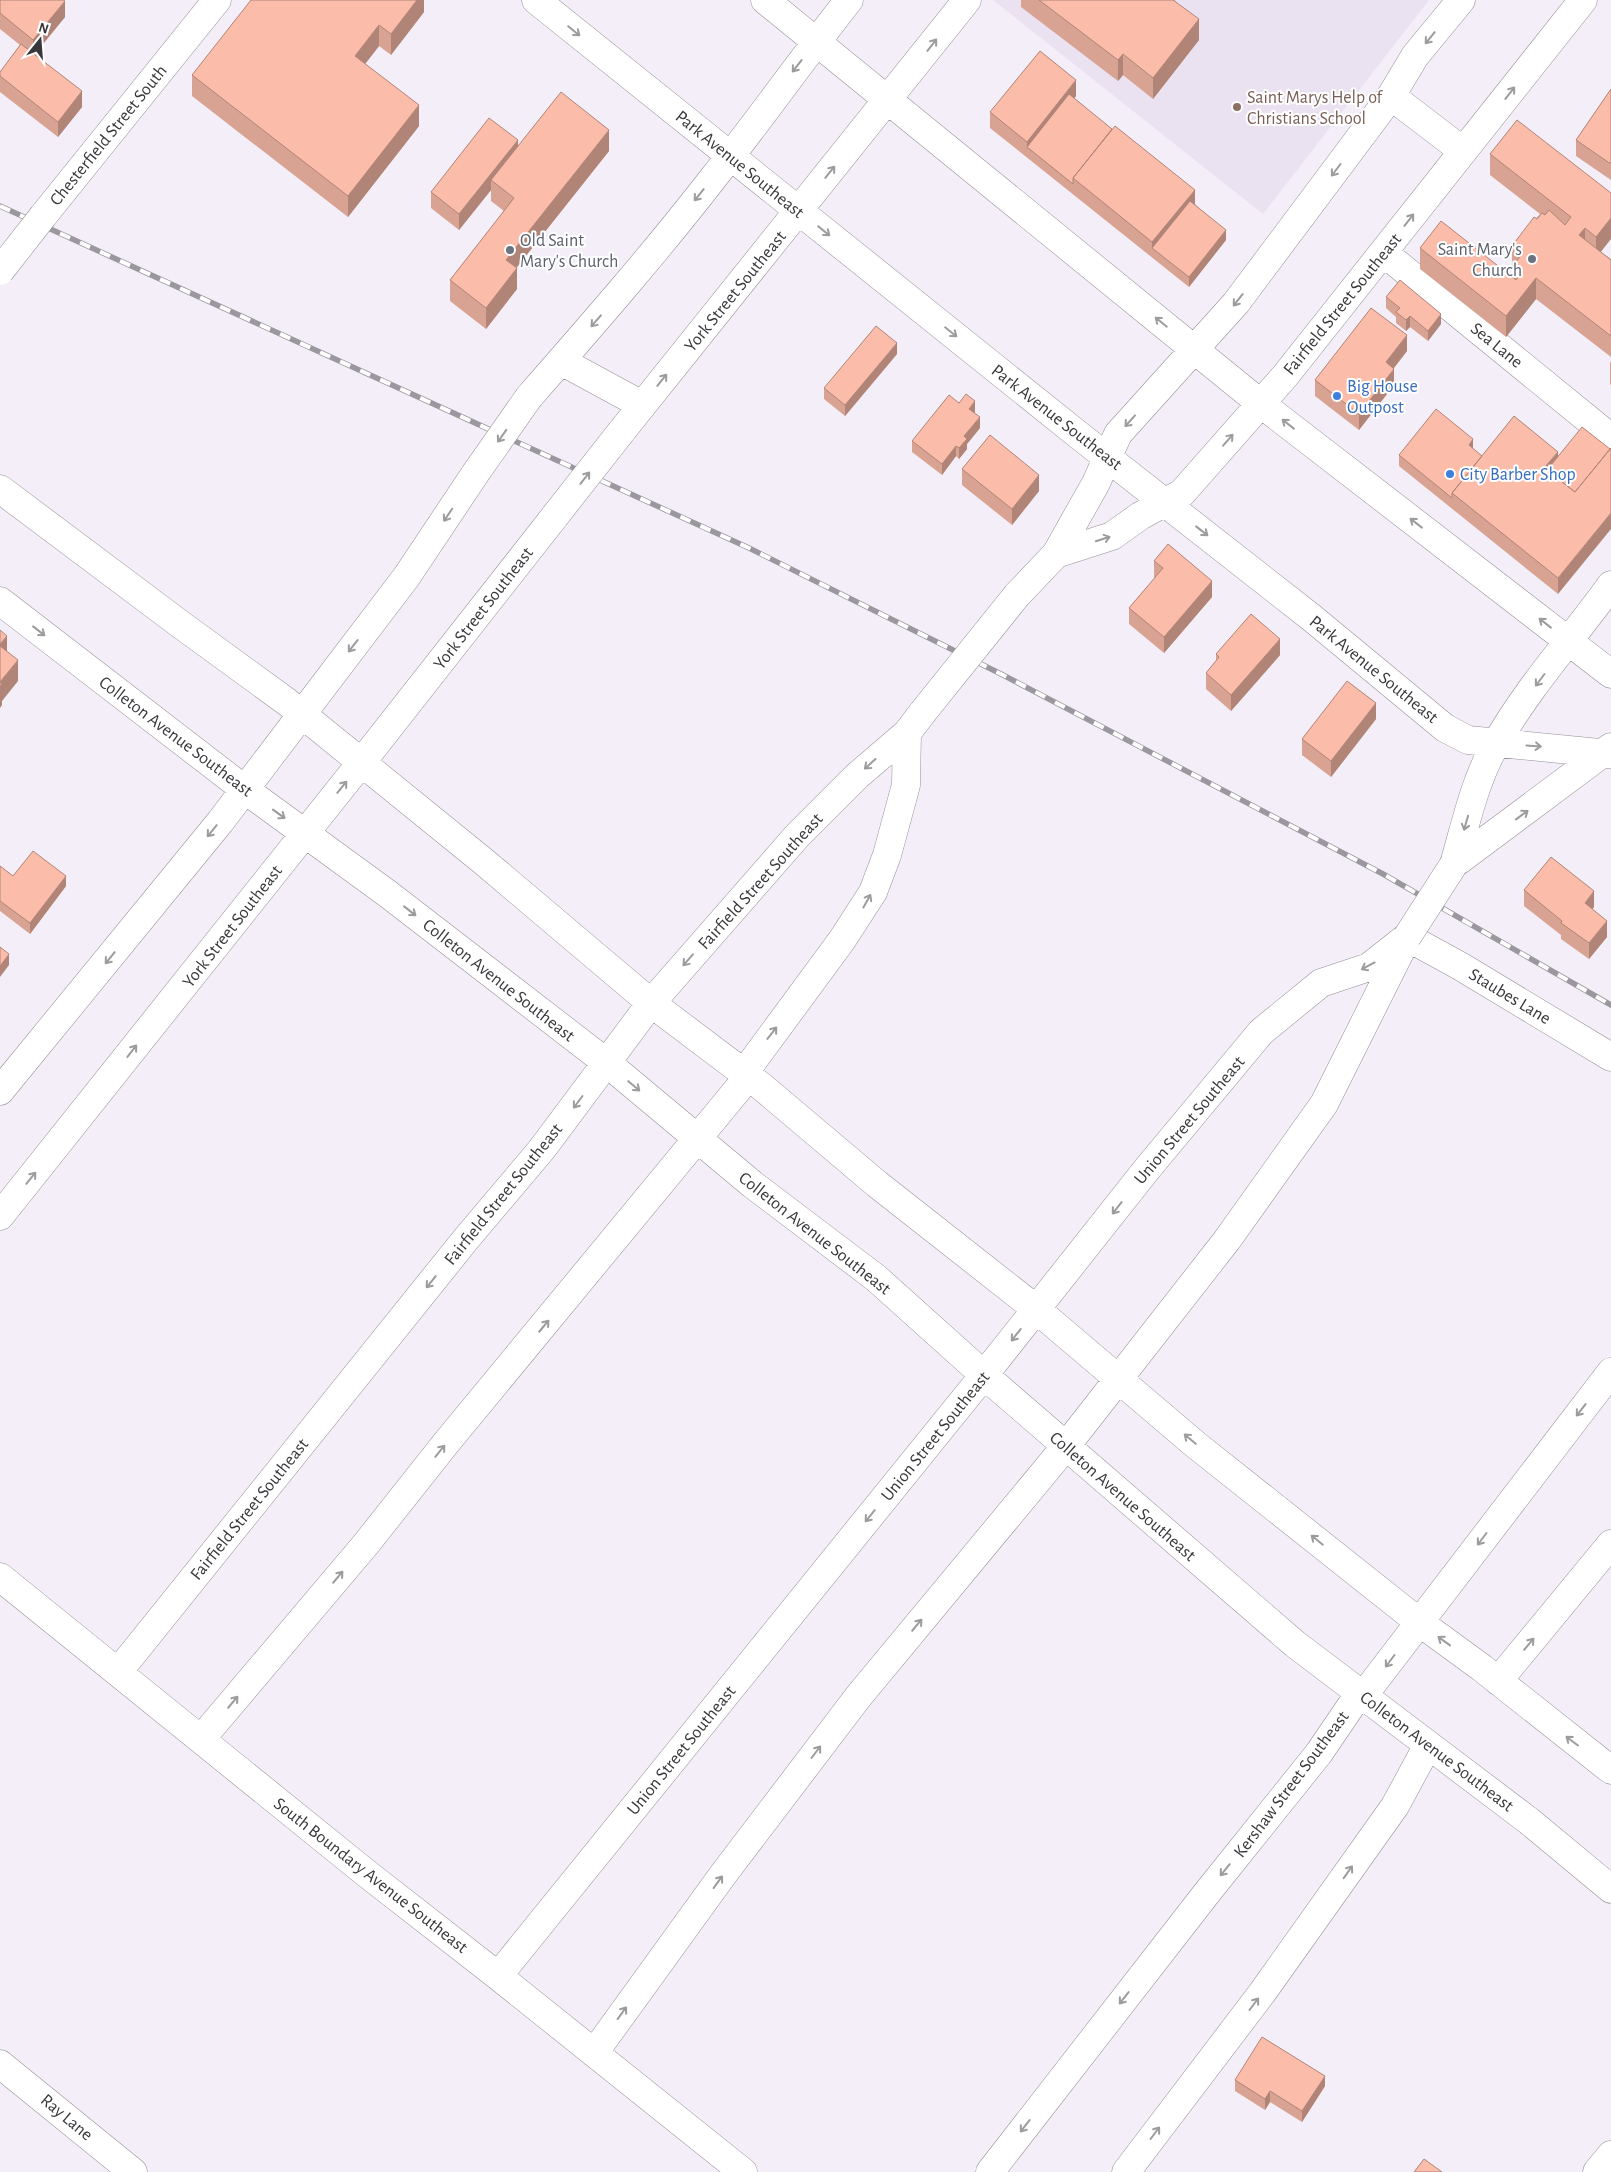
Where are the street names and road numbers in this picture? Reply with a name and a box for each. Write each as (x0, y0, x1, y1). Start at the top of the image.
street label: Chesterfield Street South (47, 62, 171, 209)
street label: Park Avenue Southeast (672, 108, 807, 222)
street label: York Street Southeast (682, 228, 790, 355)
street label: Fairfield Street Southeast (1280, 230, 1405, 379)
street label: Sea Lane (1467, 320, 1526, 372)
street label: Park Avenue Southeast (988, 362, 1125, 474)
street label: York Street Southeast (431, 544, 537, 673)
street label: Park Avenue Southeast (1306, 613, 1441, 727)
street label: Colleton Avenue Southeast (95, 673, 256, 800)
street label: Fairfield Street Southeast (695, 810, 827, 953)
street label: York Street Southeast (180, 862, 286, 991)
street label: Colleton Avenue Southeast (419, 916, 578, 1046)
street label: Staubes Lane (1465, 965, 1554, 1028)
street label: Union Street Southeast (1131, 1053, 1249, 1188)
street label: Fairfield Street Southeast (441, 1120, 566, 1269)
street label: Colleton Avenue Southeast (735, 1169, 894, 1299)
street label: Union Street Southeast (878, 1368, 994, 1505)
street label: Colleton Avenue Southeast (1046, 1429, 1199, 1565)
street label: Fairfield Street Southeast (187, 1435, 312, 1584)
street label: Union Street Southeast (624, 1682, 740, 1819)
street label: Colleton Avenue Southeast (1356, 1688, 1517, 1815)
street label: Kershaw Street Southeast (1231, 1708, 1353, 1861)
street label: South Boundary Avenue Southeast (270, 1795, 471, 1957)
street label: Ray Lane (37, 2091, 96, 2144)

